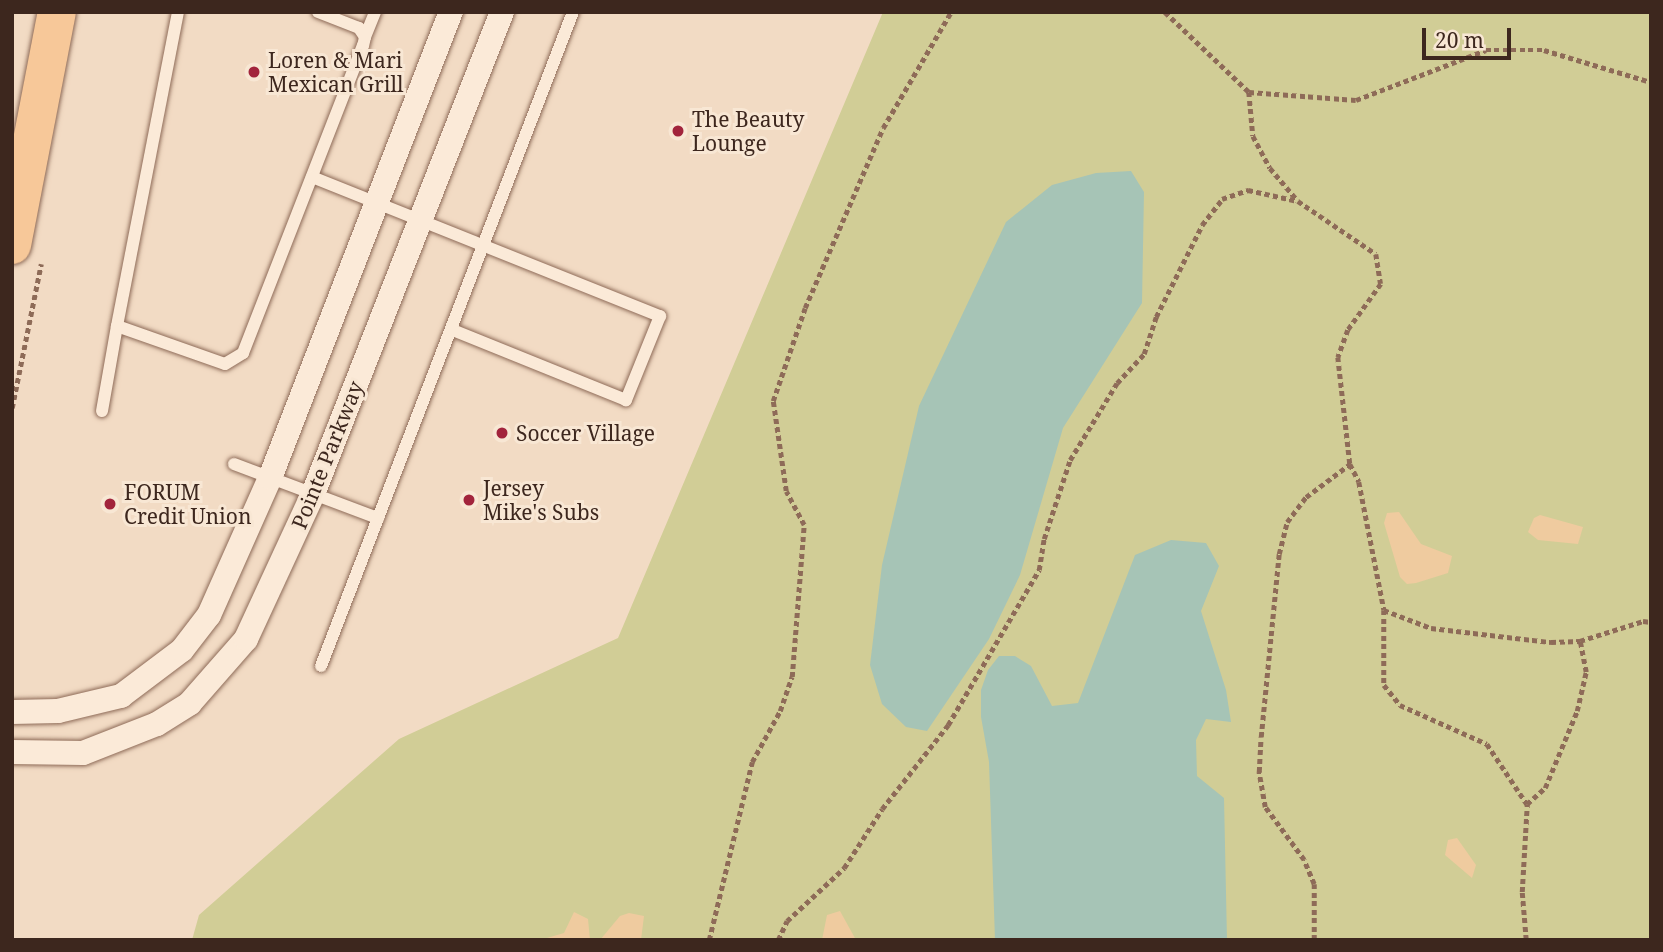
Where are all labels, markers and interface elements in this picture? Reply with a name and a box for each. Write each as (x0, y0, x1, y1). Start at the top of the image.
scale bar (1425, 14, 1514, 58)
text: 20 m (1435, 26, 1484, 54)
place label: Loren & Mari Mexican Grill (268, 47, 404, 97)
marker: Loren & Mari Mexican Grill (246, 64, 262, 80)
place label: The Beauty Lounge (692, 106, 804, 156)
marker: The Beauty Lounge (670, 123, 686, 139)
street label: Pointe Parkway (286, 377, 368, 533)
place label: Soccer Village (516, 420, 655, 446)
marker: Soccer Village (494, 425, 510, 441)
place label: Jersey Mike's Subs (483, 475, 599, 525)
place label: FORUM Credit Union (124, 479, 251, 529)
marker: Jersey Mike's Subs (461, 492, 477, 508)
marker: FORUM Credit Union (102, 496, 118, 512)

